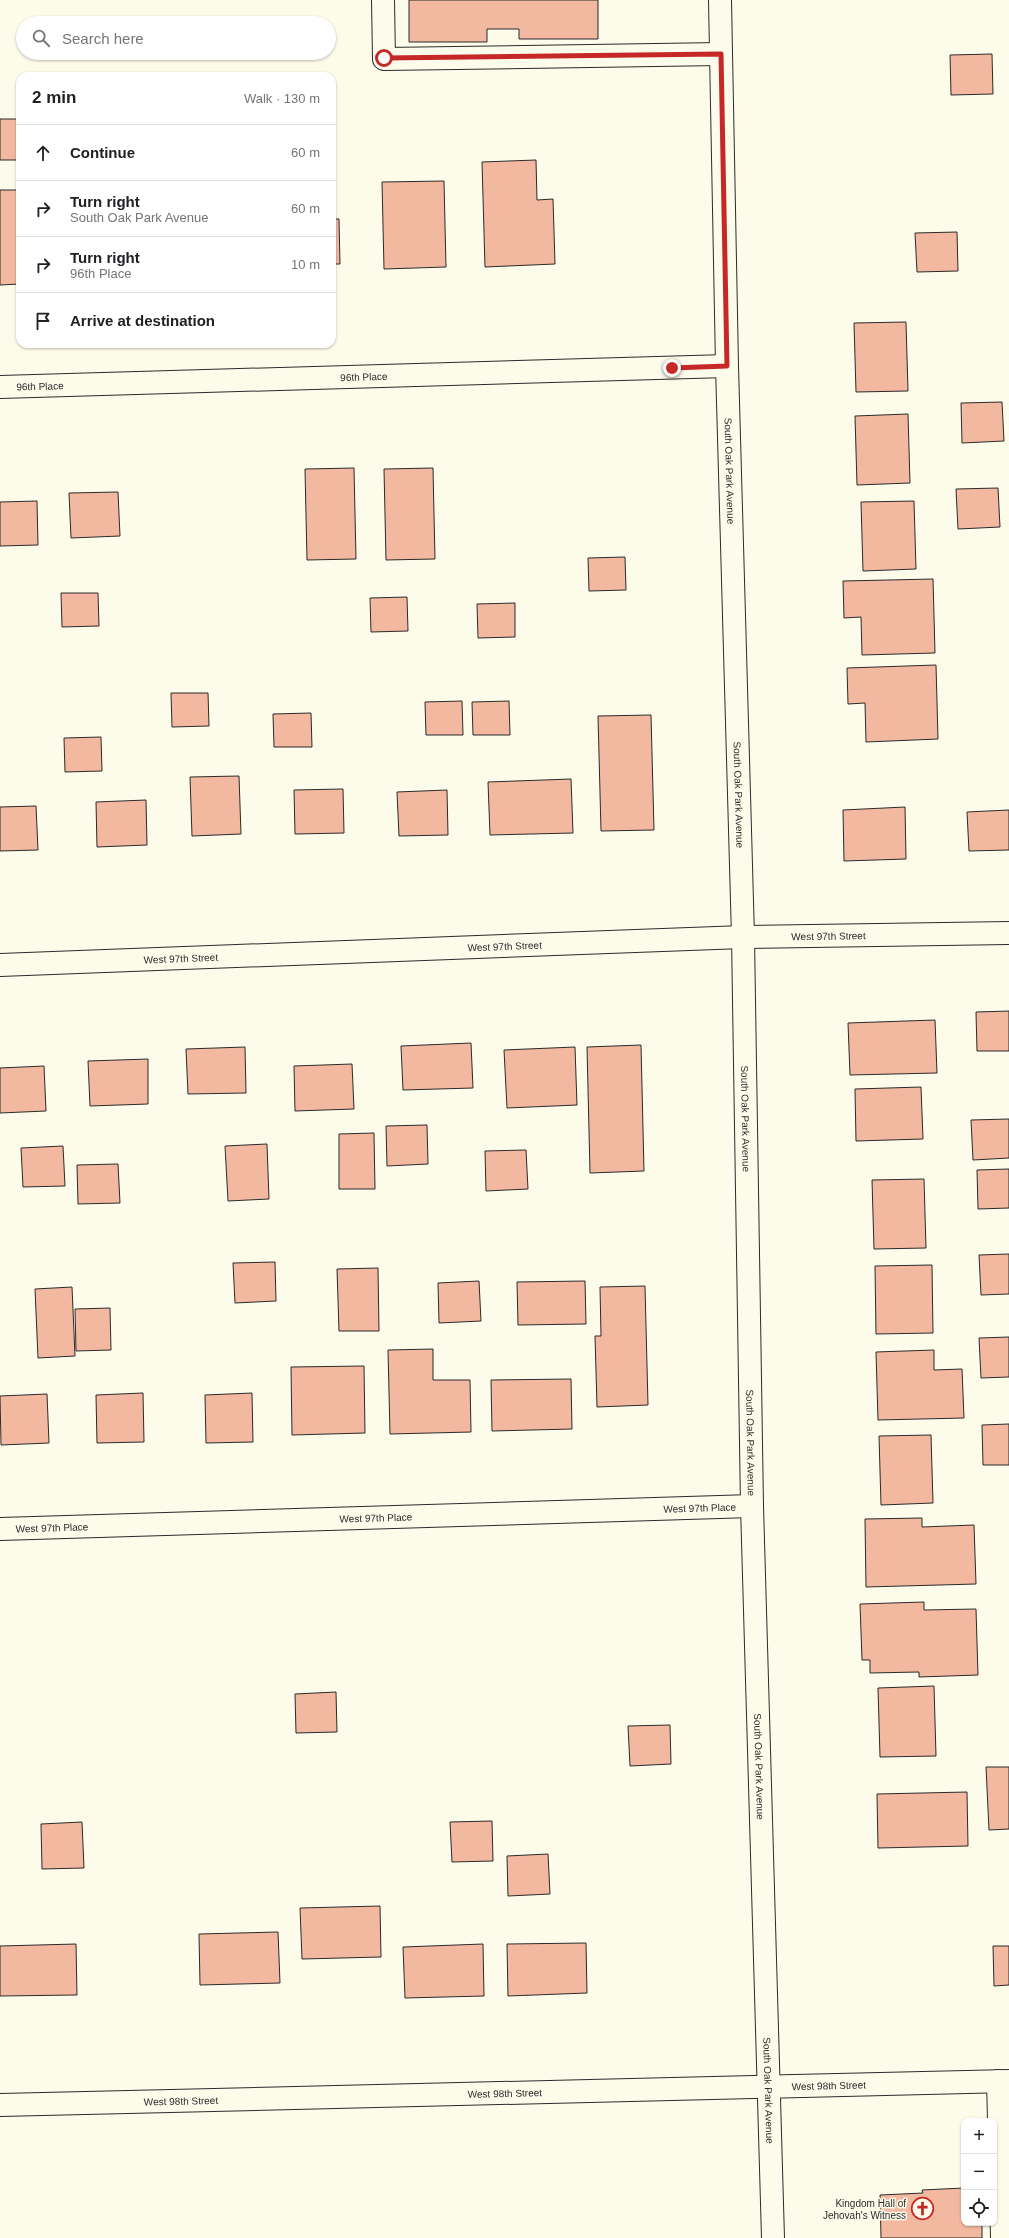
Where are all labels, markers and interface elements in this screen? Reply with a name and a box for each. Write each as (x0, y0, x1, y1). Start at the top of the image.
search box (16, 16, 336, 60)
icon: search (30, 27, 52, 49)
text: Search here (62, 30, 144, 47)
route start (375, 49, 393, 67)
text: 2 min (32, 88, 76, 107)
text: Walk · 130 m (244, 91, 320, 106)
icon: ahead (32, 142, 54, 164)
text: Continue (70, 144, 135, 161)
text: 60 m (291, 145, 320, 160)
text: Turn right (70, 193, 140, 210)
icon: right (32, 198, 54, 220)
text: 60 m (291, 201, 320, 216)
text: South Oak Park Avenue (70, 210, 209, 225)
text: Turn right (70, 249, 140, 266)
icon: right (32, 254, 54, 276)
text: 10 m (291, 257, 320, 272)
text: 96th Place (70, 266, 131, 281)
icon: arrive (32, 310, 54, 332)
text: Arrive at destination (70, 312, 215, 329)
route end (663, 359, 681, 377)
street label: 96th Place (340, 370, 388, 383)
street label: 96th Place (16, 380, 64, 392)
street label: South Oak Park Avenue (723, 417, 737, 525)
street label: South Oak Park Avenue (732, 741, 746, 849)
street label: West 97th Street (791, 930, 866, 942)
street label: West 97th Street (467, 939, 542, 953)
street label: West 97th Street (144, 951, 218, 965)
street label: South Oak Park Avenue (740, 1065, 752, 1173)
street label: South Oak Park Avenue (745, 1389, 757, 1496)
street label: West 97th Place (663, 1501, 737, 1514)
street label: West 97th Place (339, 1511, 413, 1524)
street label: West 97th Place (15, 1521, 89, 1534)
street label: South Oak Park Avenue (752, 1713, 767, 1820)
street label: South Oak Park Avenue (762, 2037, 776, 2144)
street label: West 98th Street (791, 2079, 866, 2092)
street label: West 98th Street (468, 2087, 542, 2099)
street label: West 98th Street (144, 2094, 218, 2107)
map controls (961, 2118, 997, 2226)
button: + (961, 2118, 997, 2154)
button: − (961, 2154, 997, 2190)
button: locate (961, 2190, 997, 2226)
church icon: Kingdom Hall of Jehovah's Witness (909, 2196, 935, 2222)
place label: Kingdom Hall of Jehovah's Witness (823, 2198, 906, 2221)

